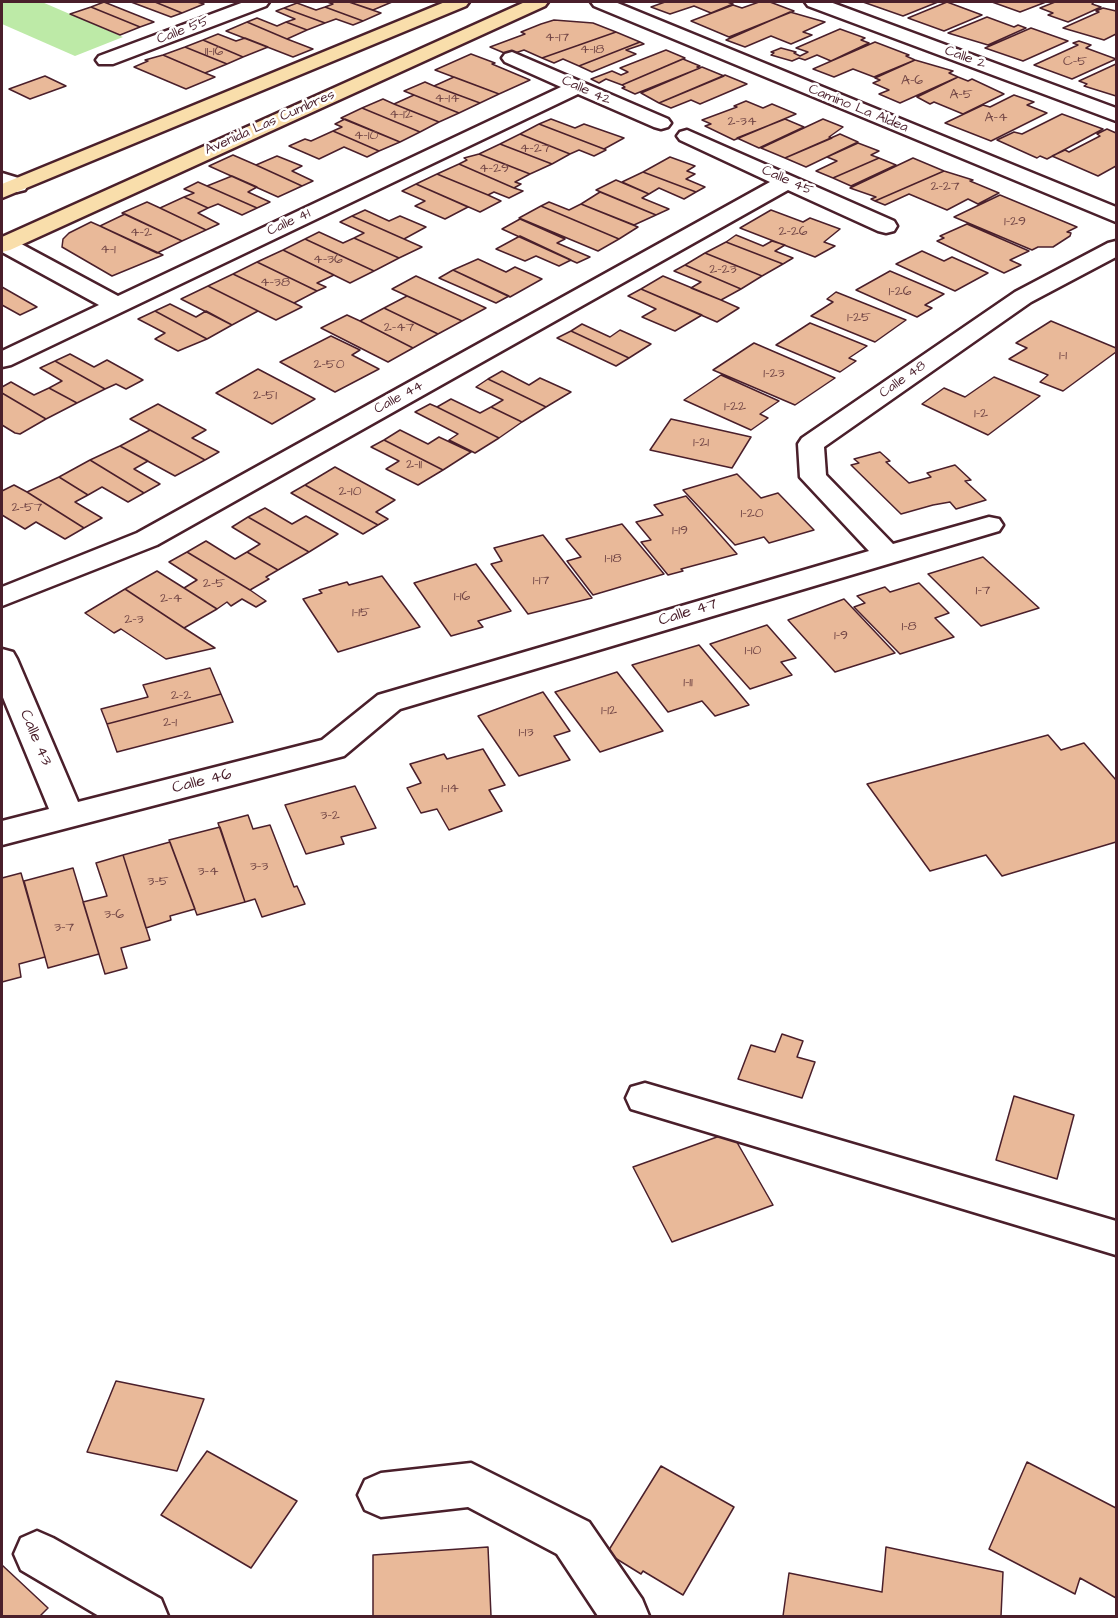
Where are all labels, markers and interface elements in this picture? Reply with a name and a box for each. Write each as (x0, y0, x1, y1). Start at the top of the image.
street label: Calle 55 (155, 13, 211, 49)
house number: 4-17 (545, 30, 569, 46)
house number: 4-18 (580, 42, 604, 58)
street label: Calle 2 (942, 43, 988, 73)
house number: 11-16 (205, 44, 223, 60)
house number: C-5 (1063, 54, 1087, 70)
street label: Calle 42 (559, 73, 613, 109)
house number: A-6 (901, 73, 923, 89)
street label: Camino La Aldea (806, 81, 910, 137)
street label: Avenida Las Cumbres (202, 87, 338, 159)
house number: A-5 (949, 87, 973, 103)
house number: 4-14 (434, 91, 460, 107)
house number: 4-12 (389, 107, 413, 123)
house number: A-4 (985, 110, 1007, 126)
house number: 2-34 (727, 114, 757, 130)
house number: 4-10 (354, 128, 378, 144)
house number: 4-27 (520, 141, 550, 157)
house number: 4-29 (479, 161, 509, 177)
street label: Calle 45 (759, 162, 815, 200)
house number: 2-27 (931, 179, 959, 195)
street label: Calle 41 (265, 206, 313, 240)
house number: 1-29 (1004, 214, 1026, 230)
house number: 2-26 (778, 224, 808, 240)
house number: 4-2 (130, 225, 152, 241)
house number: 4-1 (100, 242, 116, 258)
house number: 4-36 (313, 252, 343, 268)
house number: 2-23 (709, 262, 737, 278)
house number: 4-38 (260, 275, 290, 291)
house number: 1-26 (889, 284, 911, 300)
house number: 1-25 (847, 310, 871, 326)
house number: 2-47 (384, 320, 414, 336)
house number: 1-1 (1059, 348, 1067, 364)
house number: 2-50 (313, 357, 345, 373)
street label: Calle 48 (876, 358, 930, 402)
house number: 1-23 (763, 366, 785, 382)
street label: Calle 44 (371, 378, 427, 418)
house number: 2-51 (253, 388, 277, 404)
house number: 1-22 (724, 399, 746, 415)
house number: 1-2 (974, 406, 988, 422)
house number: 1-21 (693, 435, 709, 451)
house number: 2-11 (406, 457, 422, 473)
house number: 2-10 (339, 484, 361, 500)
house number: 2-57 (12, 500, 42, 516)
house number: 1-20 (741, 506, 763, 522)
house number: 1-19 (672, 523, 688, 539)
house number: 1-18 (604, 551, 622, 567)
house number: 1-17 (533, 573, 549, 589)
house number: 2-5 (203, 576, 225, 592)
house number: 1-7 (976, 583, 990, 599)
house number: 1-16 (454, 589, 470, 605)
house number: 2-4 (160, 591, 182, 607)
street label: Calle 47 (656, 595, 720, 631)
house number: 1-15 (352, 605, 370, 621)
house number: 2-3 (124, 612, 144, 628)
house number: 1-8 (901, 619, 917, 635)
house number: 1-9 (834, 628, 848, 644)
house number: 1-10 (745, 643, 761, 659)
house number: 1-11 (683, 675, 693, 691)
house number: 2-2 (171, 688, 191, 704)
house number: 1-12 (601, 703, 617, 719)
street label: Calle 43 (15, 707, 55, 769)
house number: 2-1 (163, 715, 177, 731)
house number: 1-13 (518, 725, 534, 741)
street label: Calle 46 (170, 765, 234, 799)
house number: 1-14 (441, 781, 459, 797)
house number: 3-2 (320, 808, 340, 824)
house number: 3-3 (250, 859, 268, 875)
house number: 3-4 (198, 864, 218, 880)
house number: 3-5 (147, 874, 169, 890)
house number: 3-6 (104, 907, 124, 923)
house number: 3-7 (54, 920, 74, 936)

